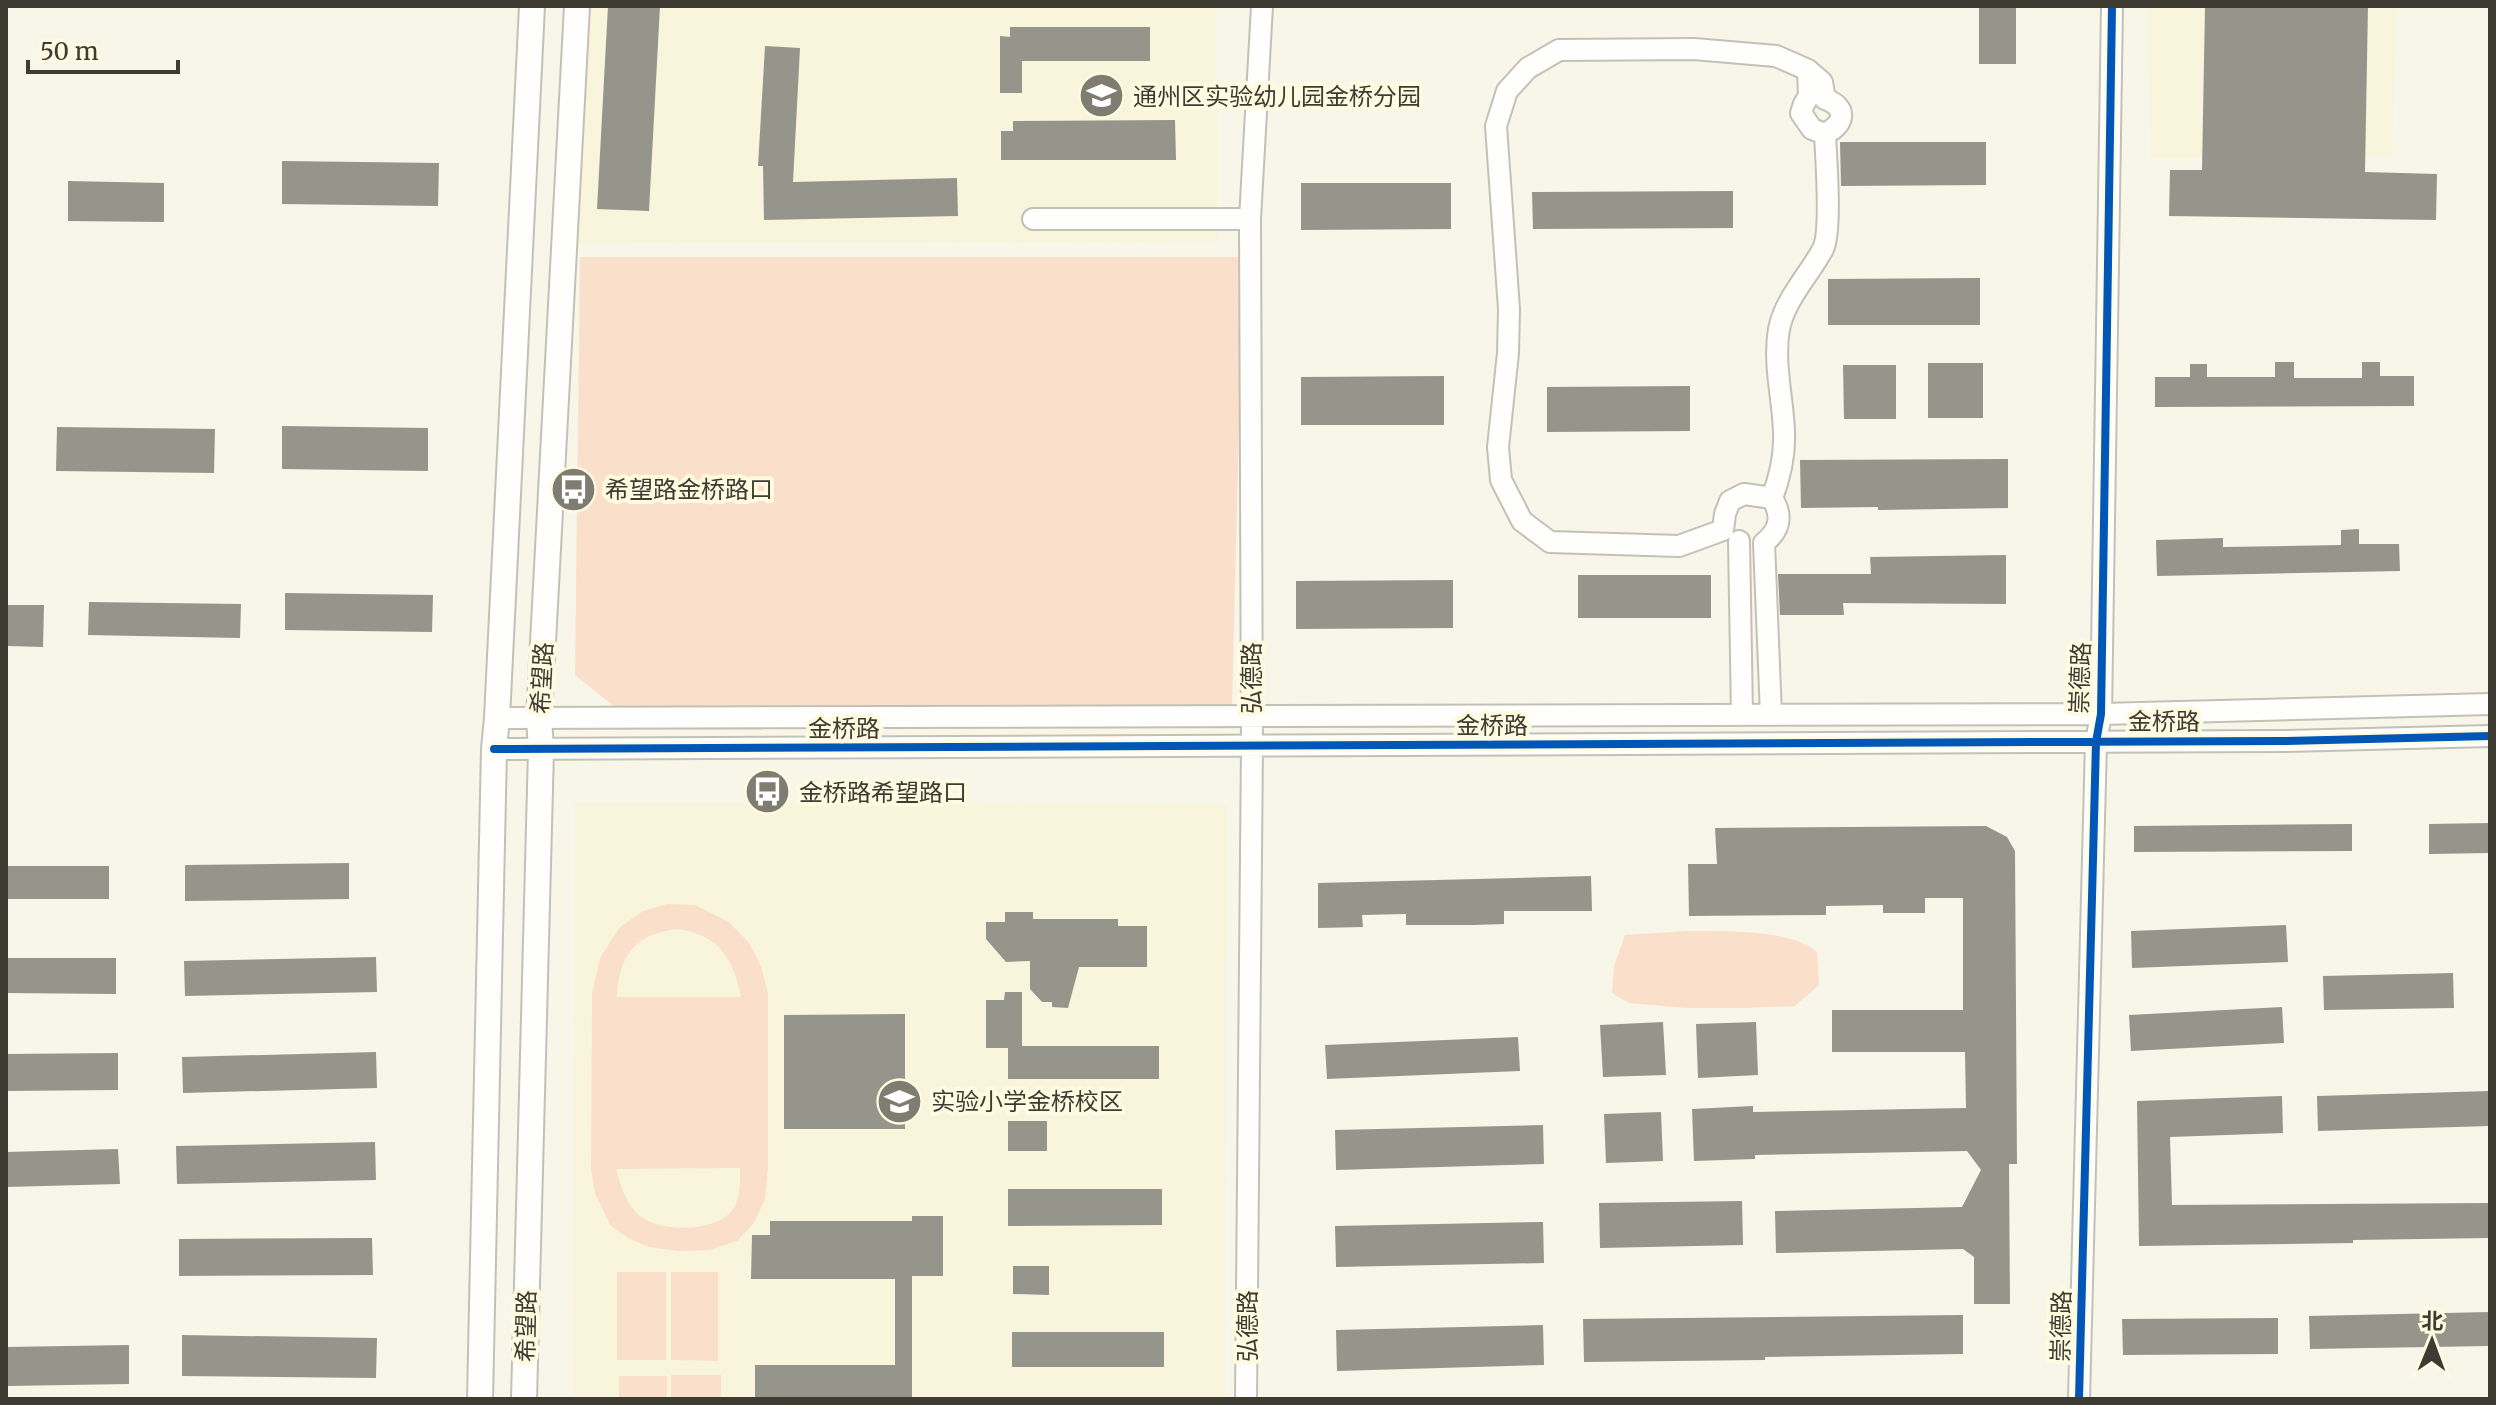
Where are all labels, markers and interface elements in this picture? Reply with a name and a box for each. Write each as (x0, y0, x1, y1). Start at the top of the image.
scale bar (28, 24, 178, 74)
text: 50 m (40, 36, 99, 67)
school or university icon: 通州区实验幼儿园金桥分园 (1078, 72, 1126, 120)
place label: 通州区实验幼儿园金桥分园 (1133, 81, 1421, 112)
bus stop icon: 希望路金桥路口 (550, 465, 598, 513)
place label: 希望路金桥路口 (605, 474, 773, 505)
street label: 希望路 (525, 641, 559, 715)
street label: 崇德路 (2063, 641, 2097, 715)
street label: 弘德路 (1236, 642, 1267, 714)
street label: 金桥路 (2128, 706, 2200, 737)
street label: 金桥路 (1456, 710, 1528, 741)
street label: 金桥路 (808, 713, 880, 744)
bus stop icon: 金桥路希望路口 (744, 768, 792, 816)
place label: 金桥路希望路口 (799, 777, 967, 808)
school or university icon: 实验小学金桥校区 (876, 1077, 924, 1125)
place label: 实验小学金桥校区 (931, 1086, 1123, 1117)
street label: 希望路 (510, 1290, 542, 1362)
street label: 弘德路 (1232, 1290, 1263, 1362)
street label: 崇德路 (2045, 1290, 2077, 1362)
north arrow (2392, 1301, 2472, 1381)
text: 北 (2421, 1307, 2444, 1335)

